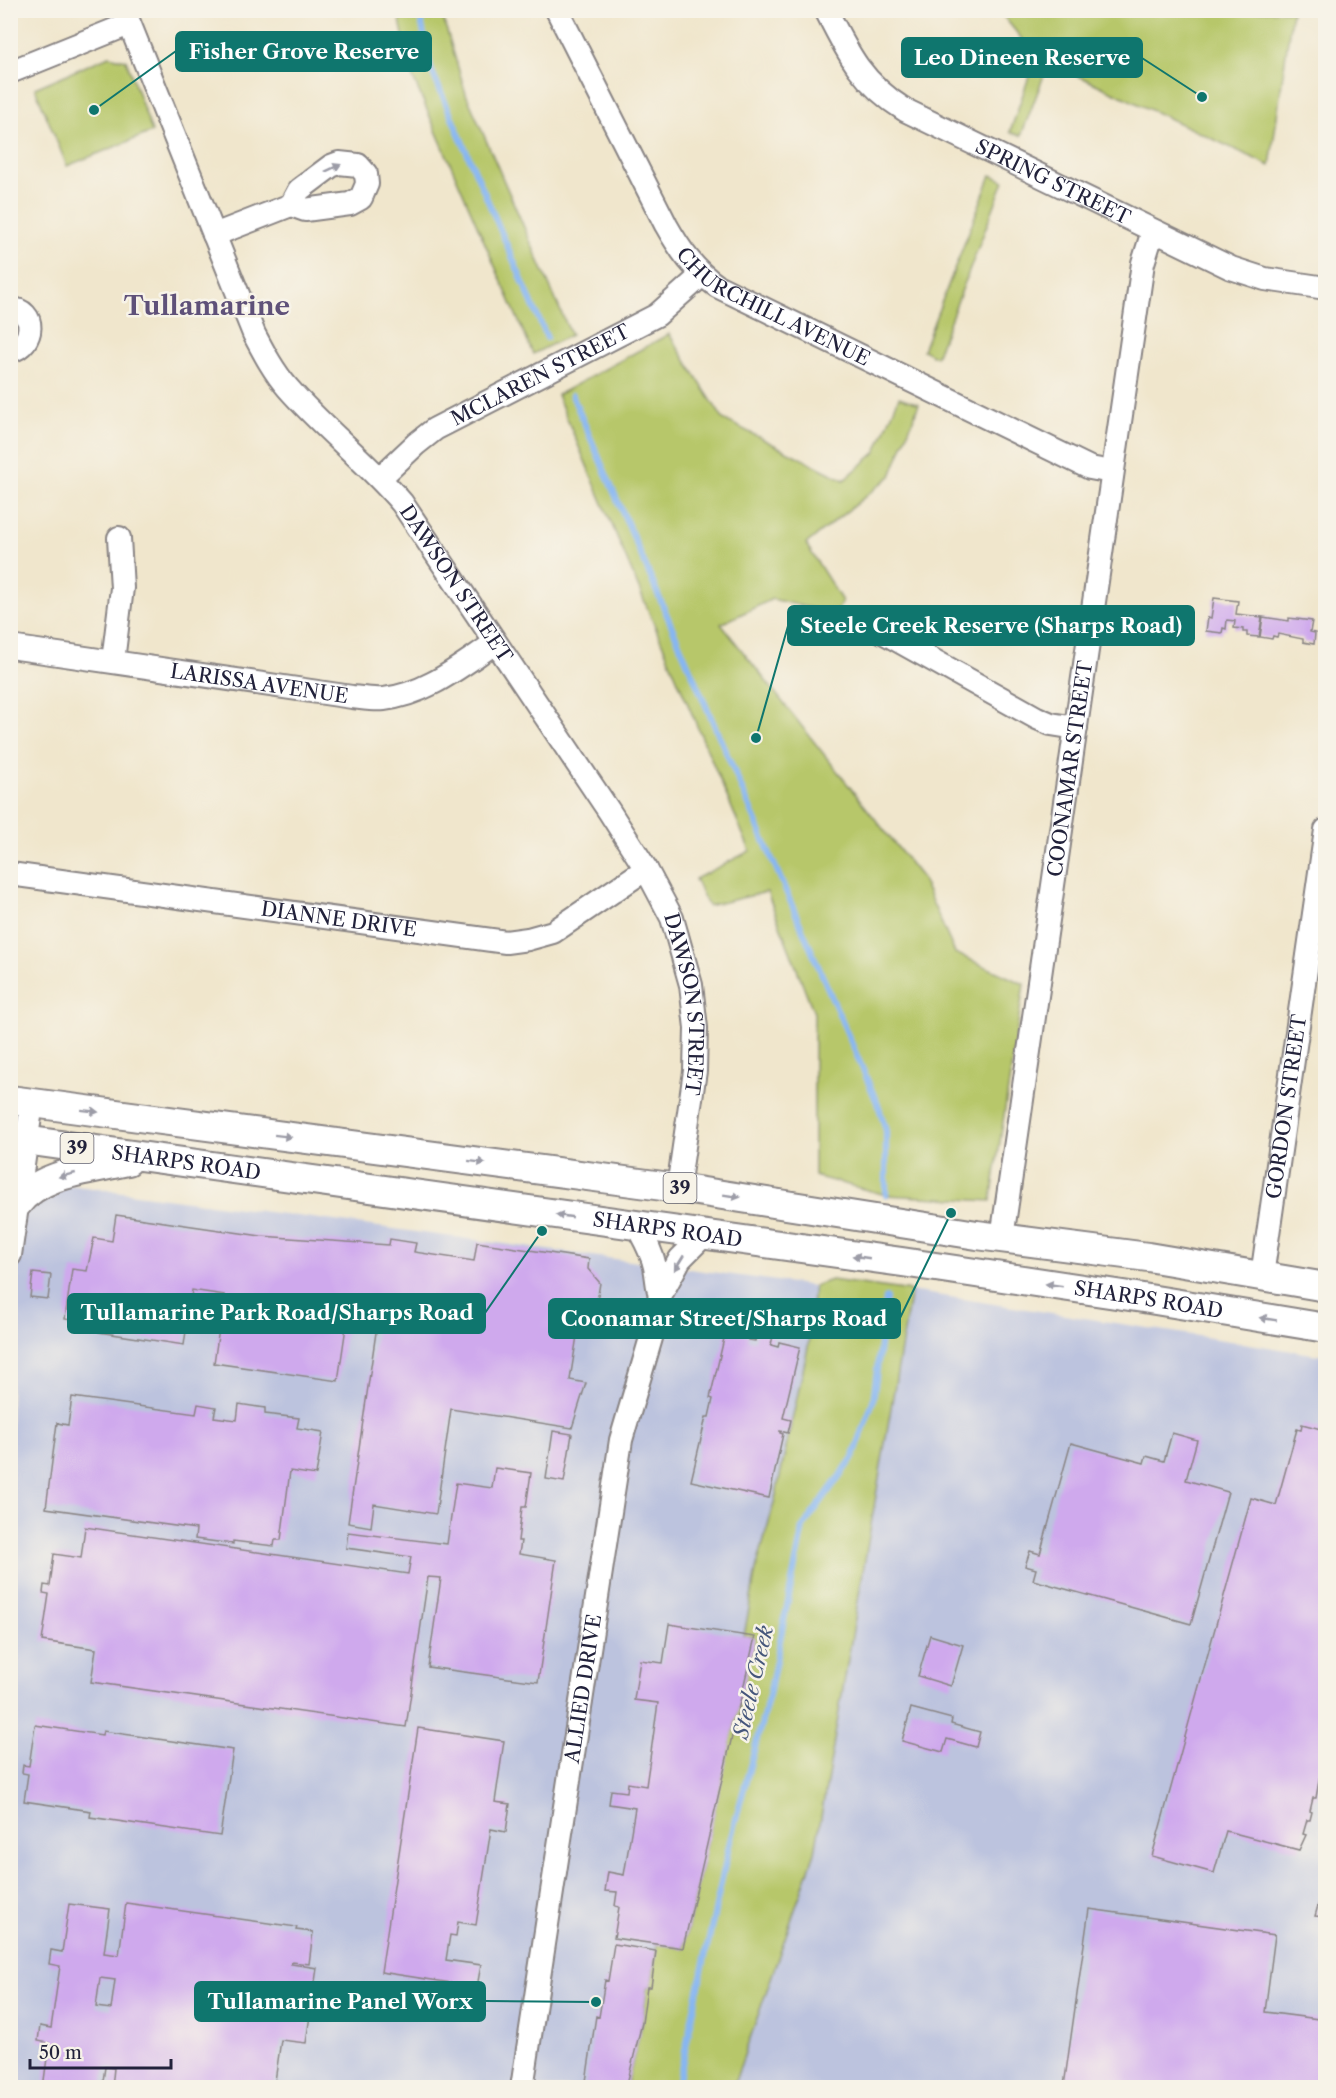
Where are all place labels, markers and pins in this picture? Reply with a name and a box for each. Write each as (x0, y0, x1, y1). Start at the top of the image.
callout: Fisher Grove Reserve (176, 32, 431, 71)
callout: Leo Dineen Reserve (902, 38, 1142, 77)
callout: Steele Creek Reserve (Sharps Road) (788, 606, 1194, 645)
callout: Tullamarine Park Road/Sharps Road (68, 1294, 485, 1333)
callout: Coonamar Street/Sharps Road (549, 1299, 900, 1338)
callout: Tullamarine Panel Worx (195, 1982, 485, 2021)

